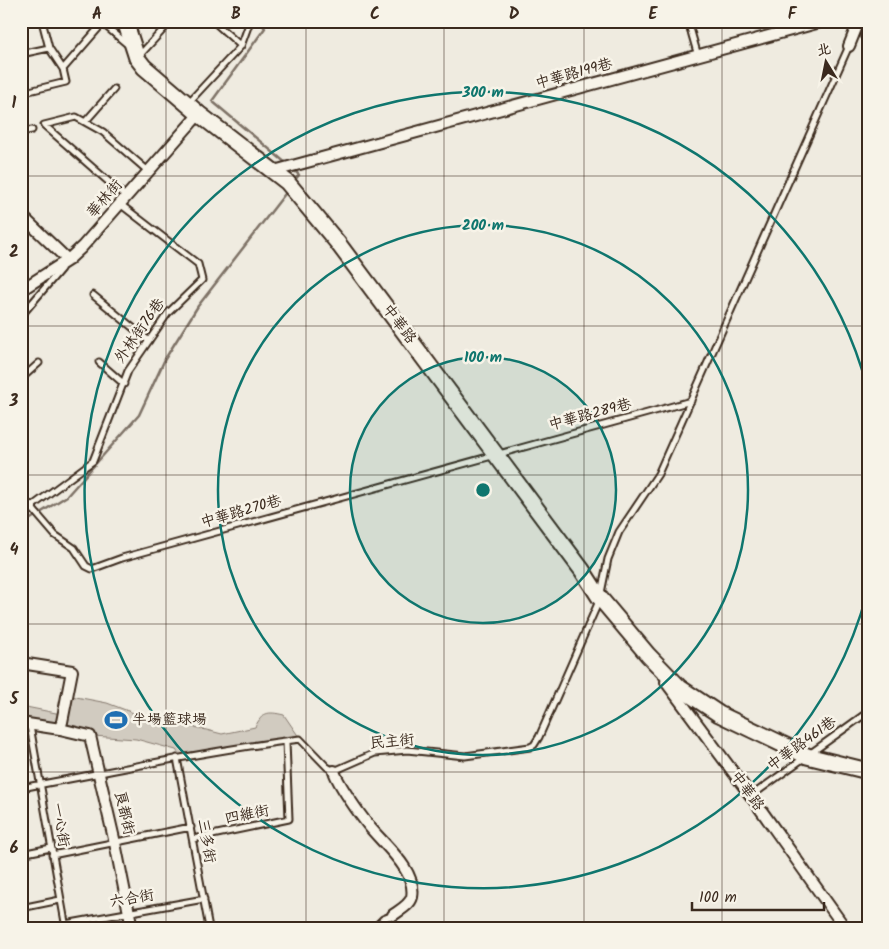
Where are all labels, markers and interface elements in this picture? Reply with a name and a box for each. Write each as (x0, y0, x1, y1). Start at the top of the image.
text: A (92, 2, 102, 27)
text: B (231, 2, 241, 27)
text: C (370, 2, 380, 27)
text: D (509, 2, 520, 27)
text: E (649, 2, 659, 27)
text: F (788, 2, 798, 27)
north arrow (802, 38, 852, 88)
text: 北 (815, 38, 833, 62)
street label: 中華路199巷 (533, 52, 615, 96)
text: 300 m (461, 81, 504, 105)
text: 1 (12, 91, 17, 116)
street label: 華林街 (81, 174, 129, 224)
text: 200 m (462, 214, 504, 238)
text: 2 (9, 240, 19, 265)
street label: 外林街76巷 (109, 293, 171, 369)
street label: 中華路 (376, 299, 422, 349)
text: 100 m (464, 346, 502, 370)
text: 3 (9, 389, 19, 414)
street label: 中華路289巷 (546, 392, 634, 438)
centre of rings (474, 481, 492, 499)
street label: 中華路270巷 (198, 489, 284, 535)
text: 4 (10, 538, 19, 563)
text: 5 (9, 687, 20, 712)
sports icon: 半場籃球場 (103, 707, 129, 733)
place label: 半場籃球場 (132, 708, 207, 732)
street label: 中華路461巷 (762, 710, 842, 778)
street label: 民主街 (369, 728, 415, 756)
street label: 中華路 (724, 766, 770, 816)
street label: 良都街 (107, 788, 141, 838)
street label: 四維街 (223, 799, 271, 831)
street label: 一心街 (45, 801, 75, 849)
street label: 三多街 (190, 817, 222, 865)
text: 6 (10, 836, 19, 861)
scale bar (692, 879, 824, 911)
street label: 六合街 (108, 883, 156, 915)
text: 100 m (699, 886, 737, 910)

